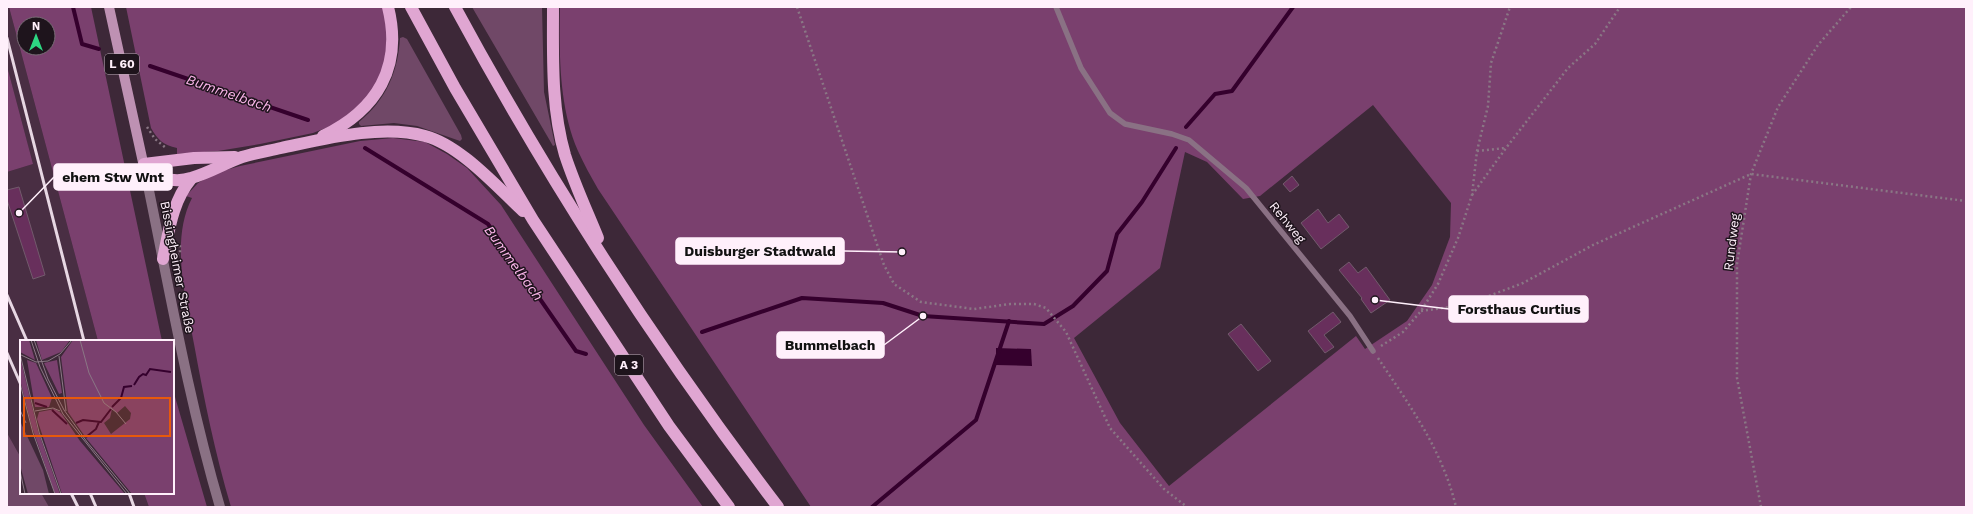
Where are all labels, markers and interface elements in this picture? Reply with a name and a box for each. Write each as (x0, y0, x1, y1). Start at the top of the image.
north arrow (16, 16, 56, 56)
text: N (32, 20, 40, 33)
road number: L 60 (105, 54, 139, 74)
water label: Bummelbach (184, 71, 274, 115)
callout: ehem Stw Wnt (54, 164, 172, 190)
text: ehem Stw Wnt (62, 169, 164, 185)
street label: Rehweg (1266, 199, 1309, 246)
street label: Bissingheimer Straße (157, 200, 198, 334)
street label: Rundweg (1721, 212, 1742, 272)
water label: Bummelbach (481, 222, 547, 304)
callout: Duisburger Stadtwald (676, 238, 844, 264)
text: Duisburger Stadtwald (684, 243, 836, 259)
callout: Forsthaus Curtius (1449, 296, 1588, 322)
text: Forsthaus Curtius (1457, 301, 1581, 317)
callout: Bummelbach (777, 332, 884, 358)
text: Bummelbach (785, 337, 875, 353)
inset map (20, 340, 174, 494)
road number: A 3 (615, 355, 643, 375)

